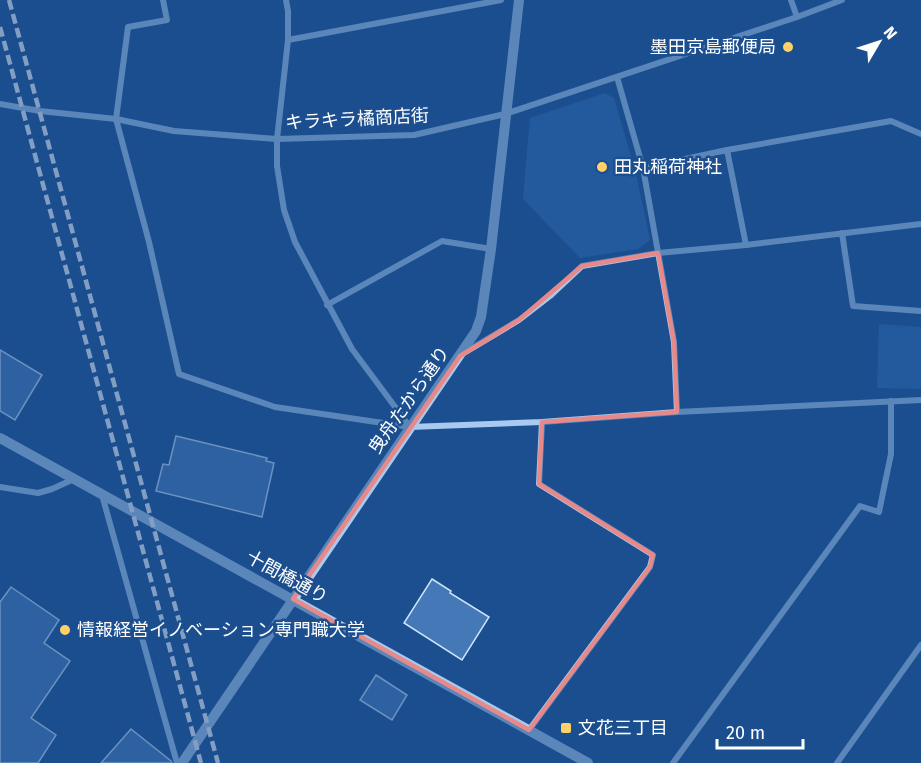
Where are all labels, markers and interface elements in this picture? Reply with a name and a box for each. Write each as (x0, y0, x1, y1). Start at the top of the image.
north arrow (849, 12, 909, 72)
text: N (880, 23, 901, 43)
place label: 墨田京島郵便局 (650, 36, 776, 58)
marker: 墨田京島郵便局 (781, 40, 795, 54)
street label: キラキラ橘商店街 (285, 104, 429, 134)
place label: 田丸稲荷神社 (614, 156, 722, 178)
marker: 田丸稲荷神社 (595, 160, 609, 174)
street label: 曳舟たから通り (364, 342, 454, 458)
street label: 十間橋通り (242, 546, 332, 608)
place label: 情報経営イノベーション専門職大学 (77, 619, 365, 641)
marker: 情報経営イノベーション専門職大学 (58, 623, 72, 637)
scale bar (717, 712, 802, 750)
place label: 文花三丁目 (578, 717, 668, 739)
marker: 文花三丁目 (559, 721, 573, 735)
text: 20 m (726, 722, 765, 744)

